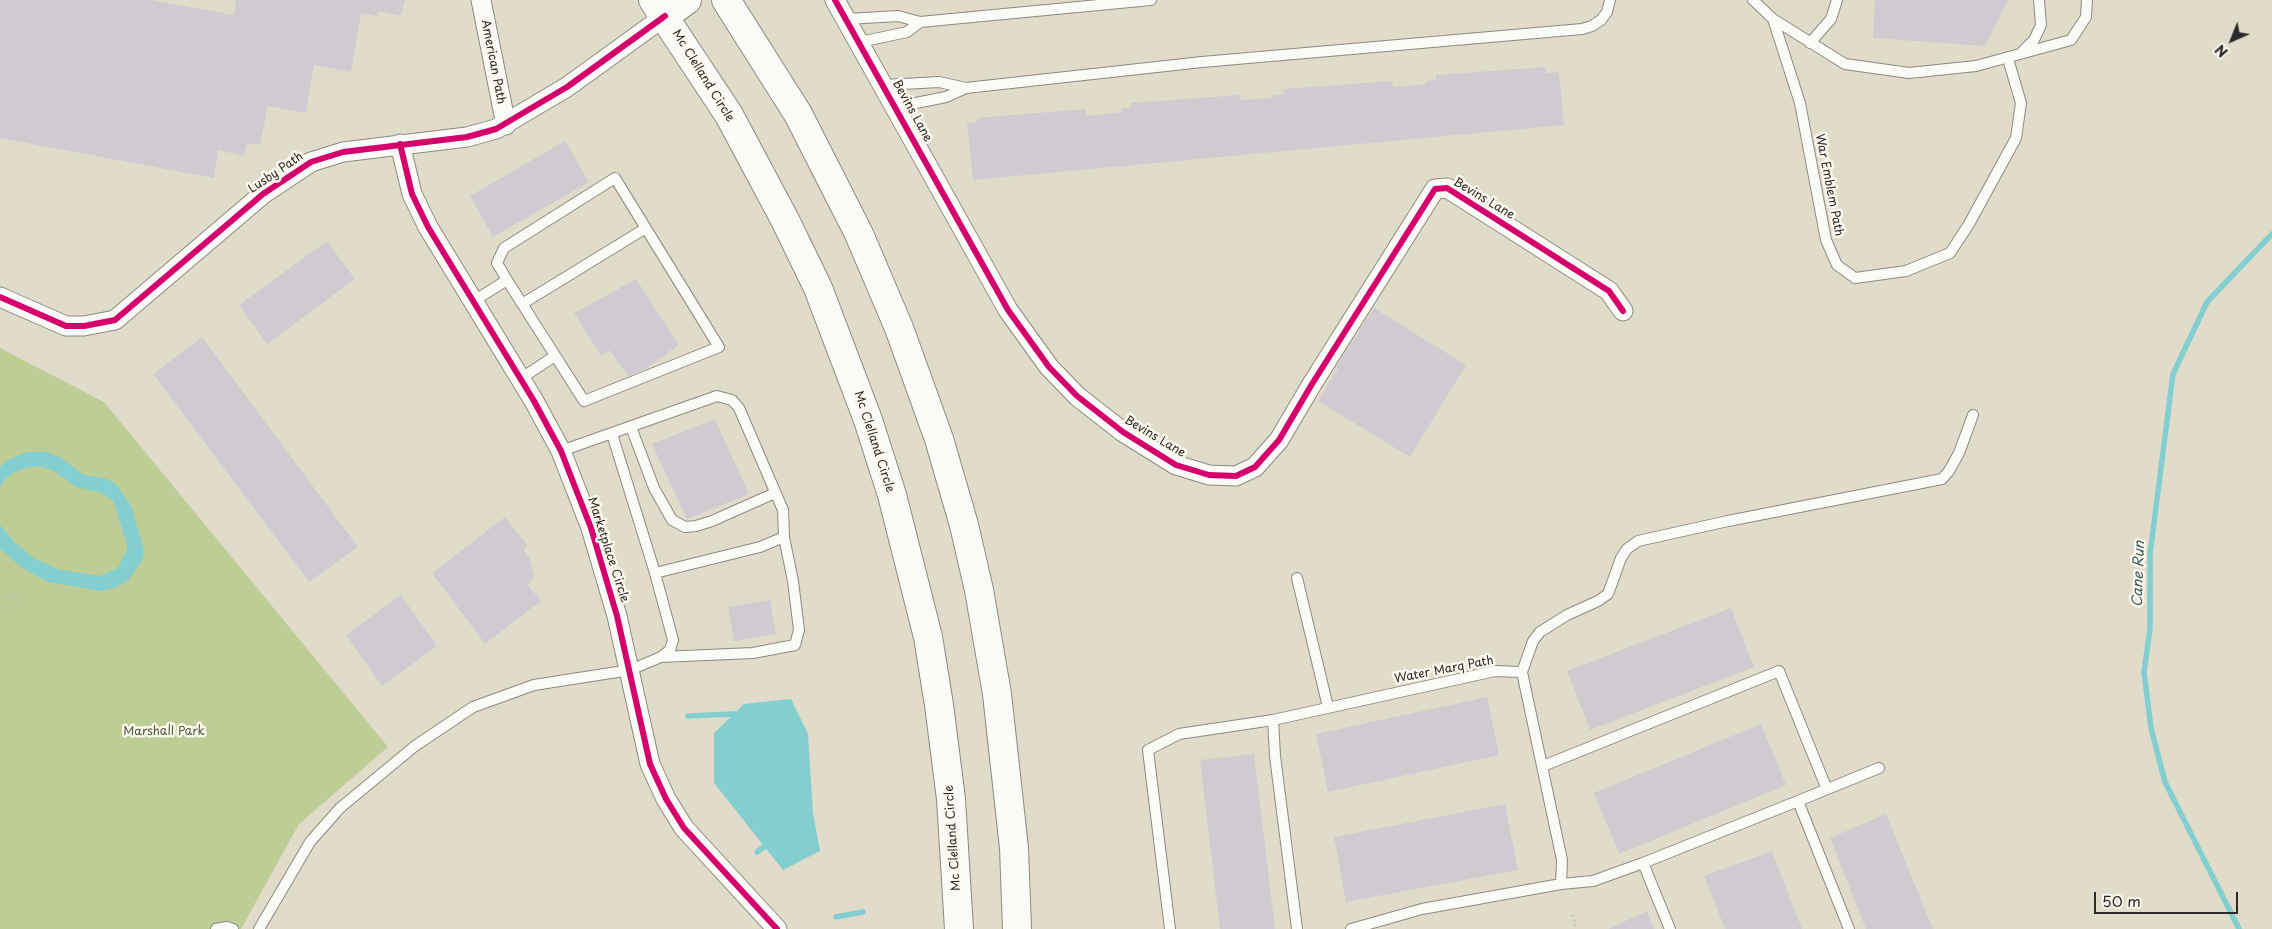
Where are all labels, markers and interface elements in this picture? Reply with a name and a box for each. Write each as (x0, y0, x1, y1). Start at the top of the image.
north arrow (2207, 15, 2257, 65)
street label: American Path (478, 19, 508, 105)
street label: Mc Clelland Circle (669, 27, 737, 125)
text: N (2210, 40, 2233, 63)
street label: Bevins Lane (889, 77, 935, 145)
street label: War Emblem Path (1812, 133, 1846, 237)
street label: Lusby Path (246, 149, 306, 197)
street label: Bevins Lane (1451, 175, 1517, 223)
street label: Mc Clelland Circle (851, 389, 897, 495)
street label: Bevins Lane (1122, 413, 1188, 461)
street label: Marketplace Circle (584, 496, 632, 604)
water label: Cane Run (2129, 541, 2149, 607)
street label: Water Marq Path (1393, 653, 1495, 687)
park label: Marshall Park (123, 725, 205, 739)
street label: Mc Clelland Circle (942, 785, 964, 891)
scale bar (2097, 882, 2241, 914)
text: 50 m (2102, 889, 2141, 912)

